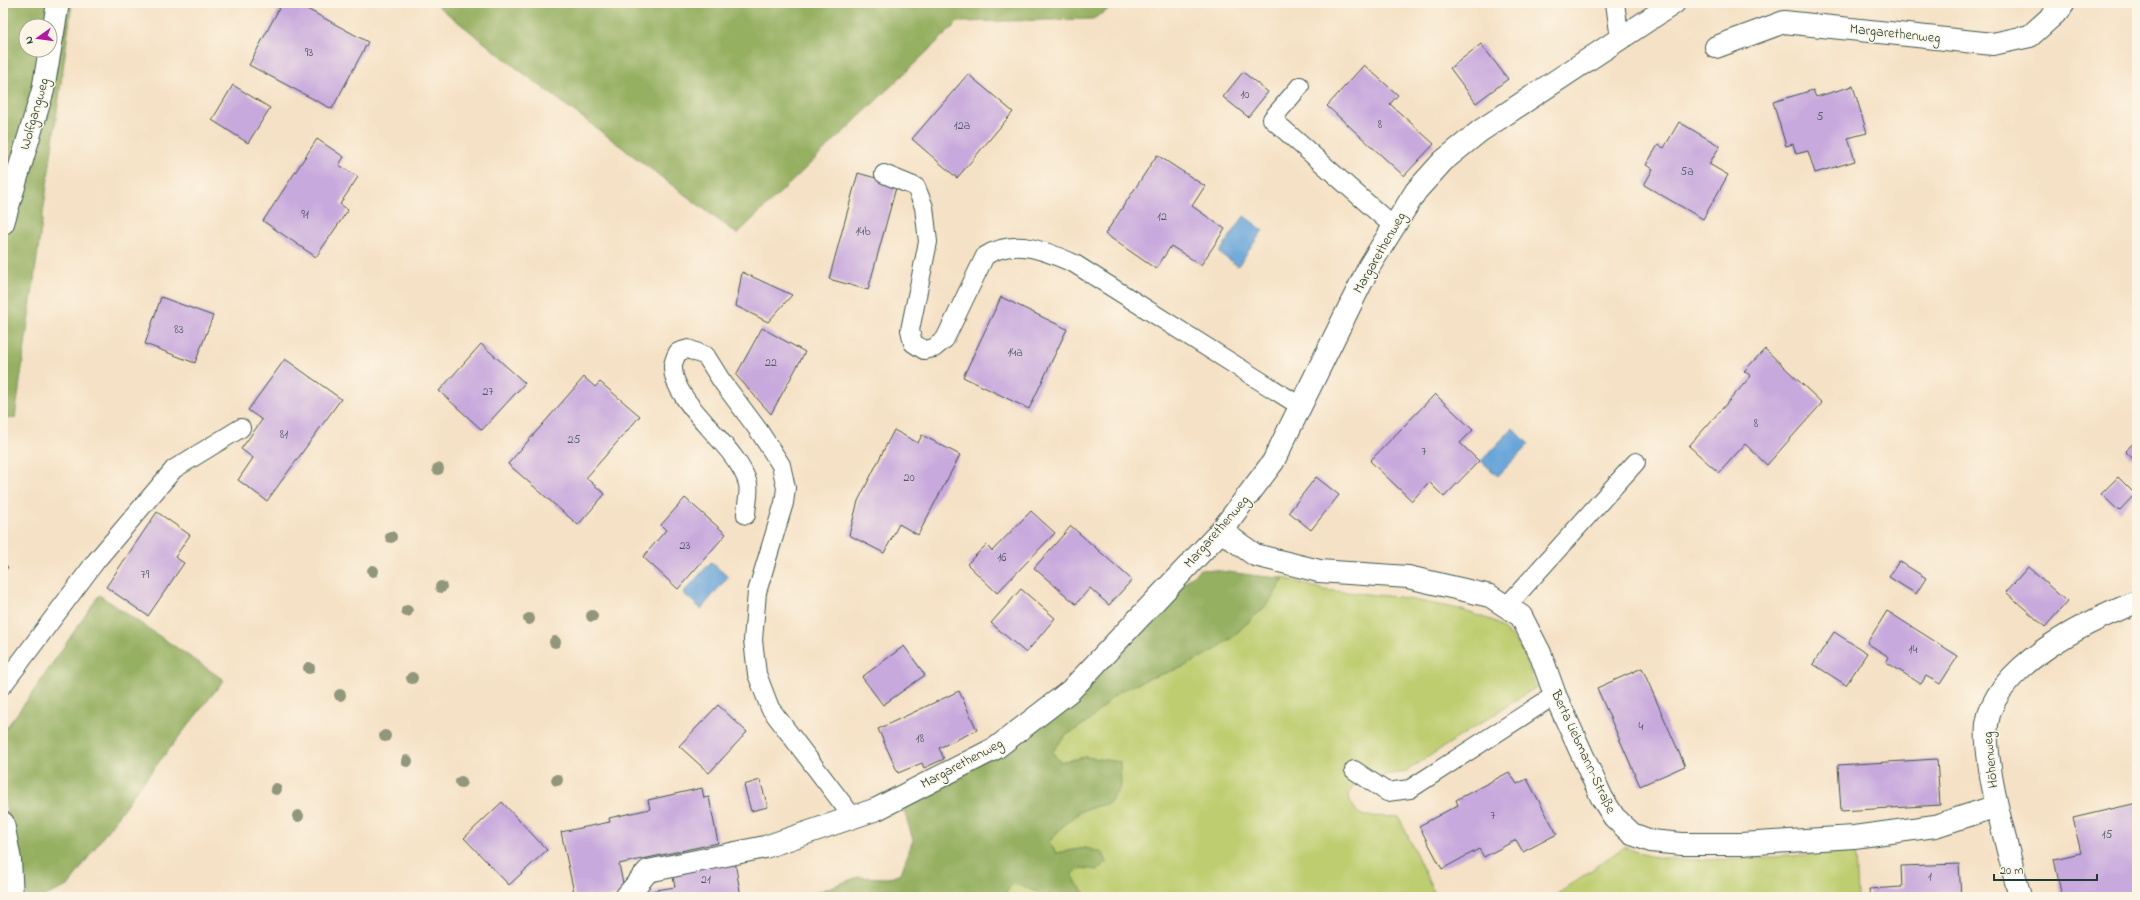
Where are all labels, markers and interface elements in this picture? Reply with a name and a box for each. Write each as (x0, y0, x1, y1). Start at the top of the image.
north arrow (18, 18, 58, 58)
street label: Margarethenweg (1848, 19, 1941, 50)
text: N (21, 35, 38, 46)
house number: 93 (305, 44, 313, 62)
street label: Wolfgangweg (15, 75, 56, 153)
house number: 10 (1240, 86, 1250, 104)
house number: 5 (1817, 108, 1824, 126)
house number: 8 (1378, 116, 1383, 134)
house number: 12a (954, 117, 970, 135)
house number: 5a (1680, 163, 1694, 181)
house number: 91 (301, 206, 309, 224)
house number: 12 (1157, 208, 1167, 226)
street label: Margarethenweg (1348, 208, 1413, 298)
house number: 14b (855, 223, 871, 241)
house number: 83 (174, 321, 184, 339)
house number: 14a (1007, 344, 1023, 362)
house number: 22 (765, 354, 777, 372)
house number: 27 (483, 383, 494, 401)
house number: 8 (1754, 415, 1759, 433)
house number: 81 (280, 426, 288, 444)
house number: 25 (568, 431, 581, 449)
house number: 7 (1422, 443, 1427, 461)
house number: 20 (903, 469, 915, 487)
street label: Margarethenweg (1179, 491, 1256, 574)
house number: 23 (680, 537, 691, 555)
house number: 16 (997, 549, 1007, 567)
house number: 79 (141, 566, 150, 584)
house number: 14 (1909, 641, 1917, 659)
street label: Berta Liebmann-Straße (1545, 686, 1621, 818)
house number: 4 (1639, 718, 1644, 736)
house number: 18 (916, 730, 925, 748)
street label: Höhenweg (1978, 731, 2005, 789)
street label: Margarethenweg (917, 733, 1008, 796)
house number: 7 (1491, 807, 1496, 825)
house number: 15 (2102, 826, 2112, 844)
scale bar (1994, 856, 2097, 882)
text: 20 m (2000, 862, 2023, 880)
house number: 1 (1928, 868, 1932, 886)
house number: 21 (701, 871, 711, 889)

